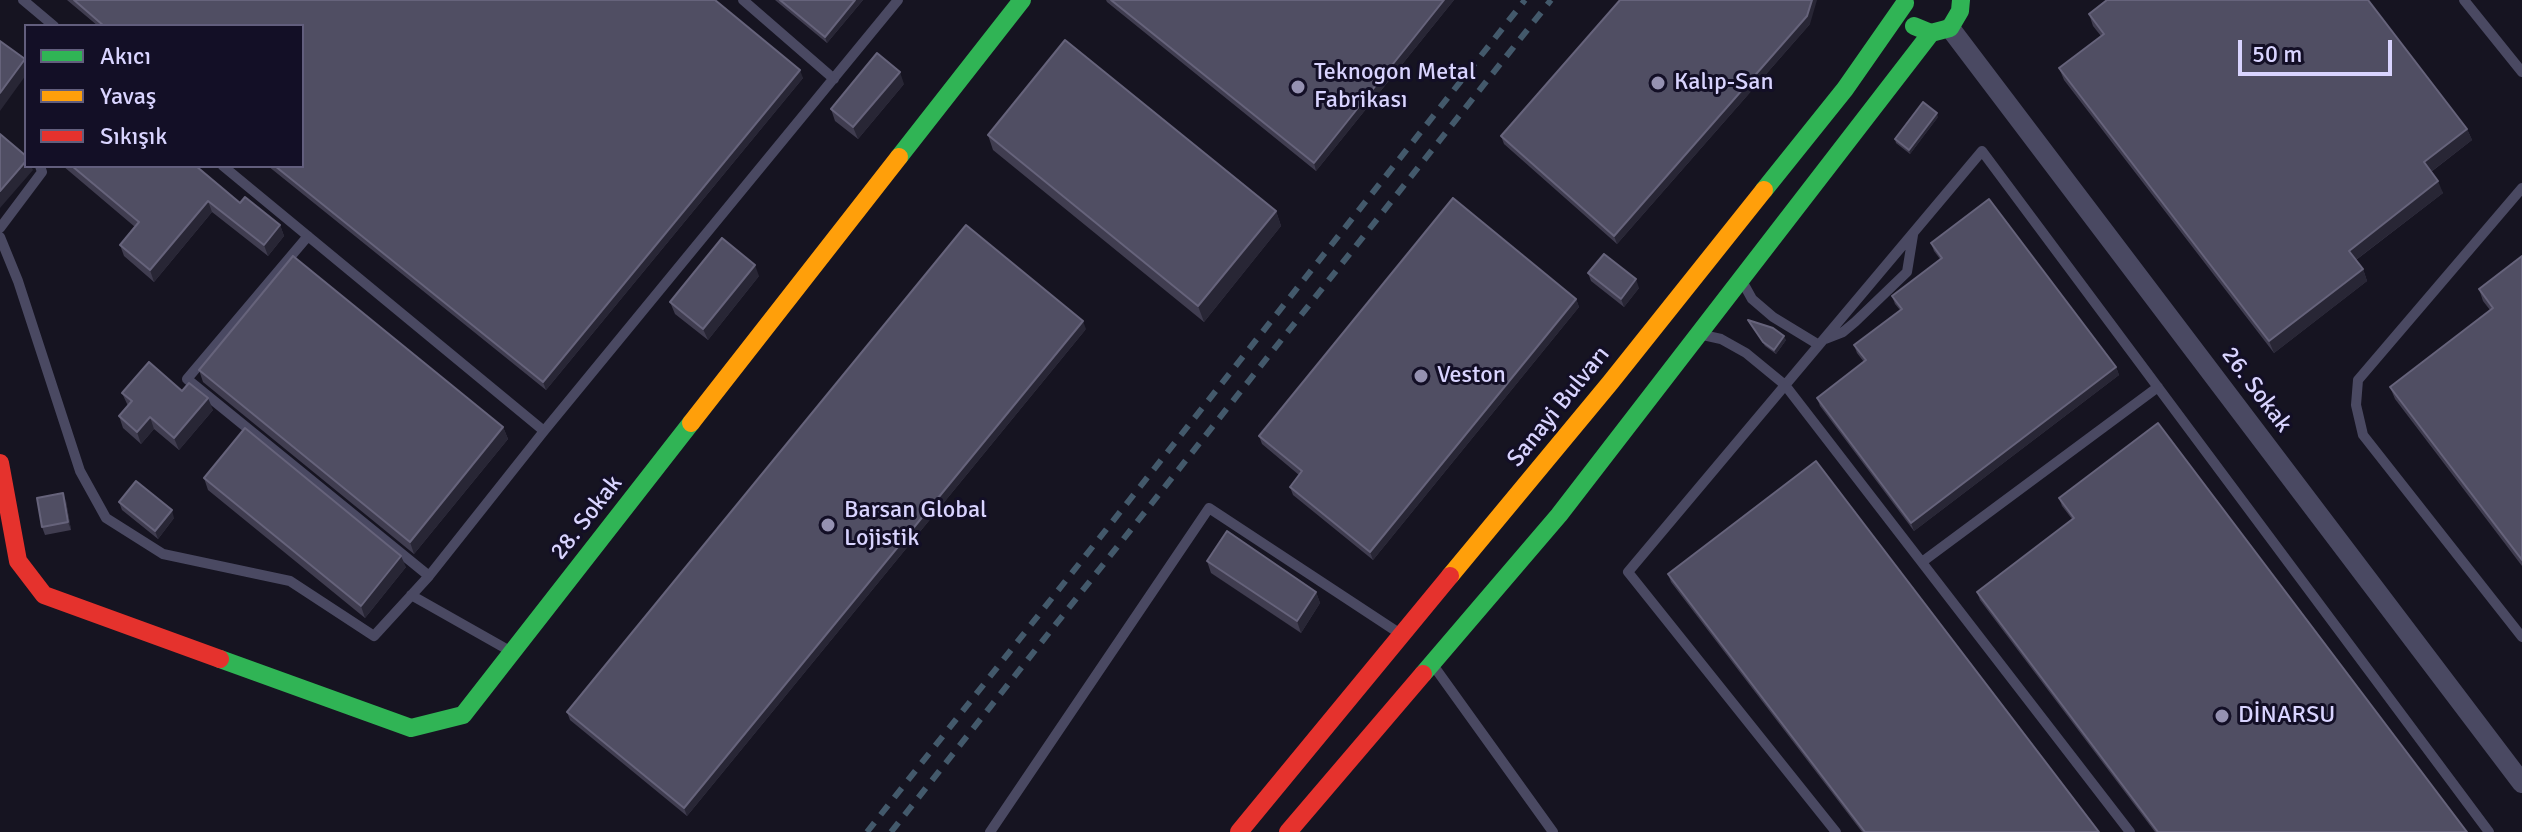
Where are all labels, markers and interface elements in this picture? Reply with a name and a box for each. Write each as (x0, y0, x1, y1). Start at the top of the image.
legend (24, 24, 304, 168)
scale bar (2242, 24, 2396, 74)
text: 50 m (2252, 39, 2302, 69)
text: Akıcı (100, 41, 151, 71)
place label: Teknogon Metal Fabrikası (1314, 59, 1476, 115)
place label: Kalıp-San (1674, 69, 1774, 97)
marker: Kalıp-San (1649, 74, 1667, 92)
marker: Teknogon Metal Fabrikası (1289, 78, 1307, 96)
text: Yavaş (100, 81, 156, 111)
text: Sıkışık (100, 121, 167, 151)
street label: Sanayi Bulvarı (1502, 341, 1616, 473)
street label: 26. Sokak (2215, 342, 2297, 438)
place label: Veston (1437, 362, 1506, 390)
marker: Veston (1412, 367, 1430, 385)
street label: 28. Sokak (545, 470, 629, 566)
place label: Barsan Global Lojistik (844, 497, 987, 553)
marker: Barsan Global Lojistik (819, 516, 837, 534)
place label: DİNARSU (2238, 702, 2335, 730)
marker: DİNARSU (2213, 707, 2231, 725)

